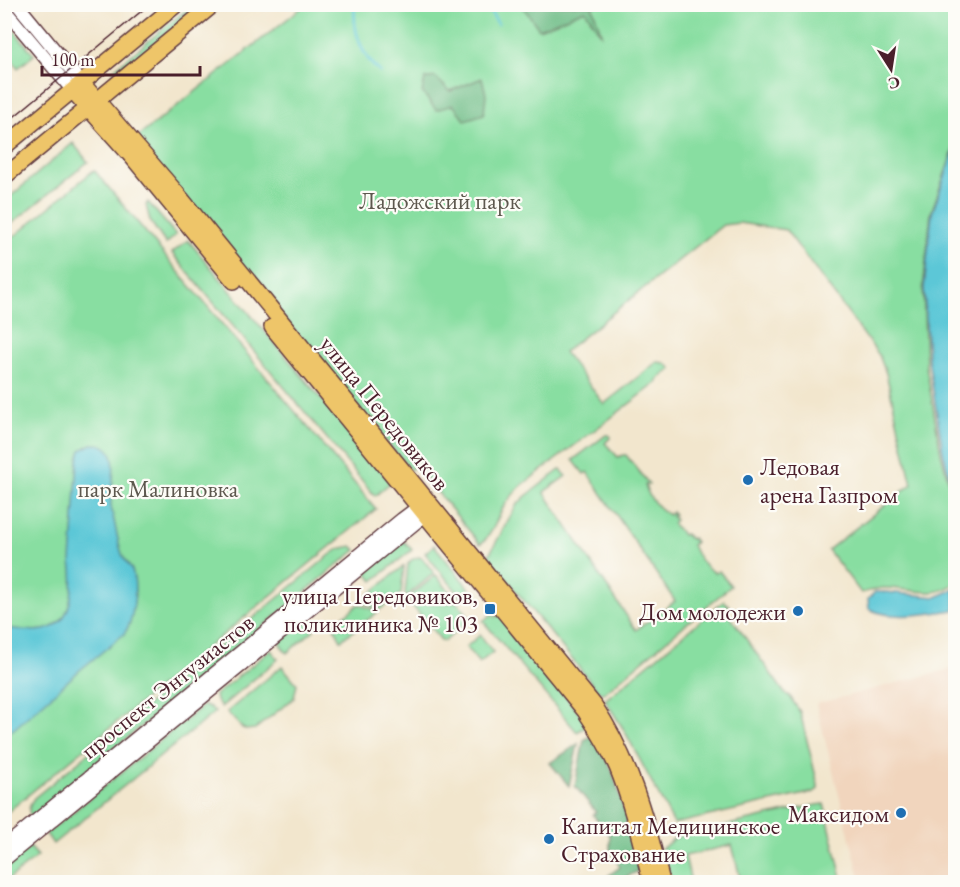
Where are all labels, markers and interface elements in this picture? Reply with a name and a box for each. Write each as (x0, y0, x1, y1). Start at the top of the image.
scale bar (42, 39, 200, 77)
north arrow (861, 39, 921, 99)
text: 100 m (51, 48, 95, 71)
text: С (886, 72, 902, 95)
park label: Ладожский парк (359, 185, 521, 216)
street label: улица Передовиков (313, 329, 457, 497)
place label: Ледовая арена Газпром (760, 451, 898, 510)
park label: парк Малиновка (78, 473, 239, 504)
marker: Ледовая арена Газпром (741, 473, 755, 487)
place label: улица Передовиков, поликлиника № 103 (282, 580, 478, 639)
place label: Дом молодежи (639, 596, 786, 627)
marker: улица Передовиков, поликлиника № 103 (483, 602, 497, 616)
marker: Дом молодежи (791, 604, 805, 618)
street label: проспект Энтузиастов (74, 606, 260, 766)
place label: Максидом (788, 798, 889, 829)
marker: Максидом (894, 806, 908, 820)
place label: Капитал Медицинское Страхование (561, 810, 780, 869)
marker: Капитал Медицинское Страхование (542, 832, 556, 846)

